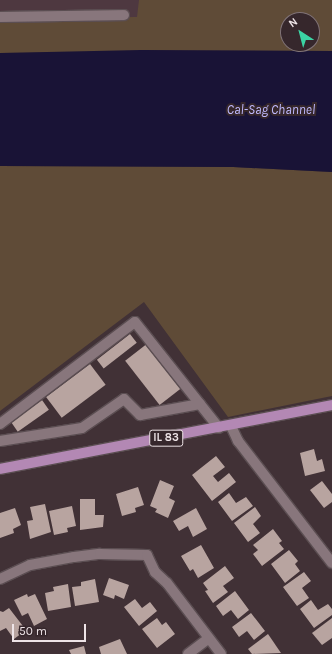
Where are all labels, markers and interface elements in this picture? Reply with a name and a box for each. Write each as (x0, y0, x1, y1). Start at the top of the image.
north arrow (280, 12, 320, 52)
text: N (286, 15, 300, 30)
water label: Cal-Sag Channel (227, 102, 315, 118)
road number: IL 83 (149, 429, 183, 447)
scale bar (14, 616, 88, 642)
text: 50 m (19, 624, 47, 638)

